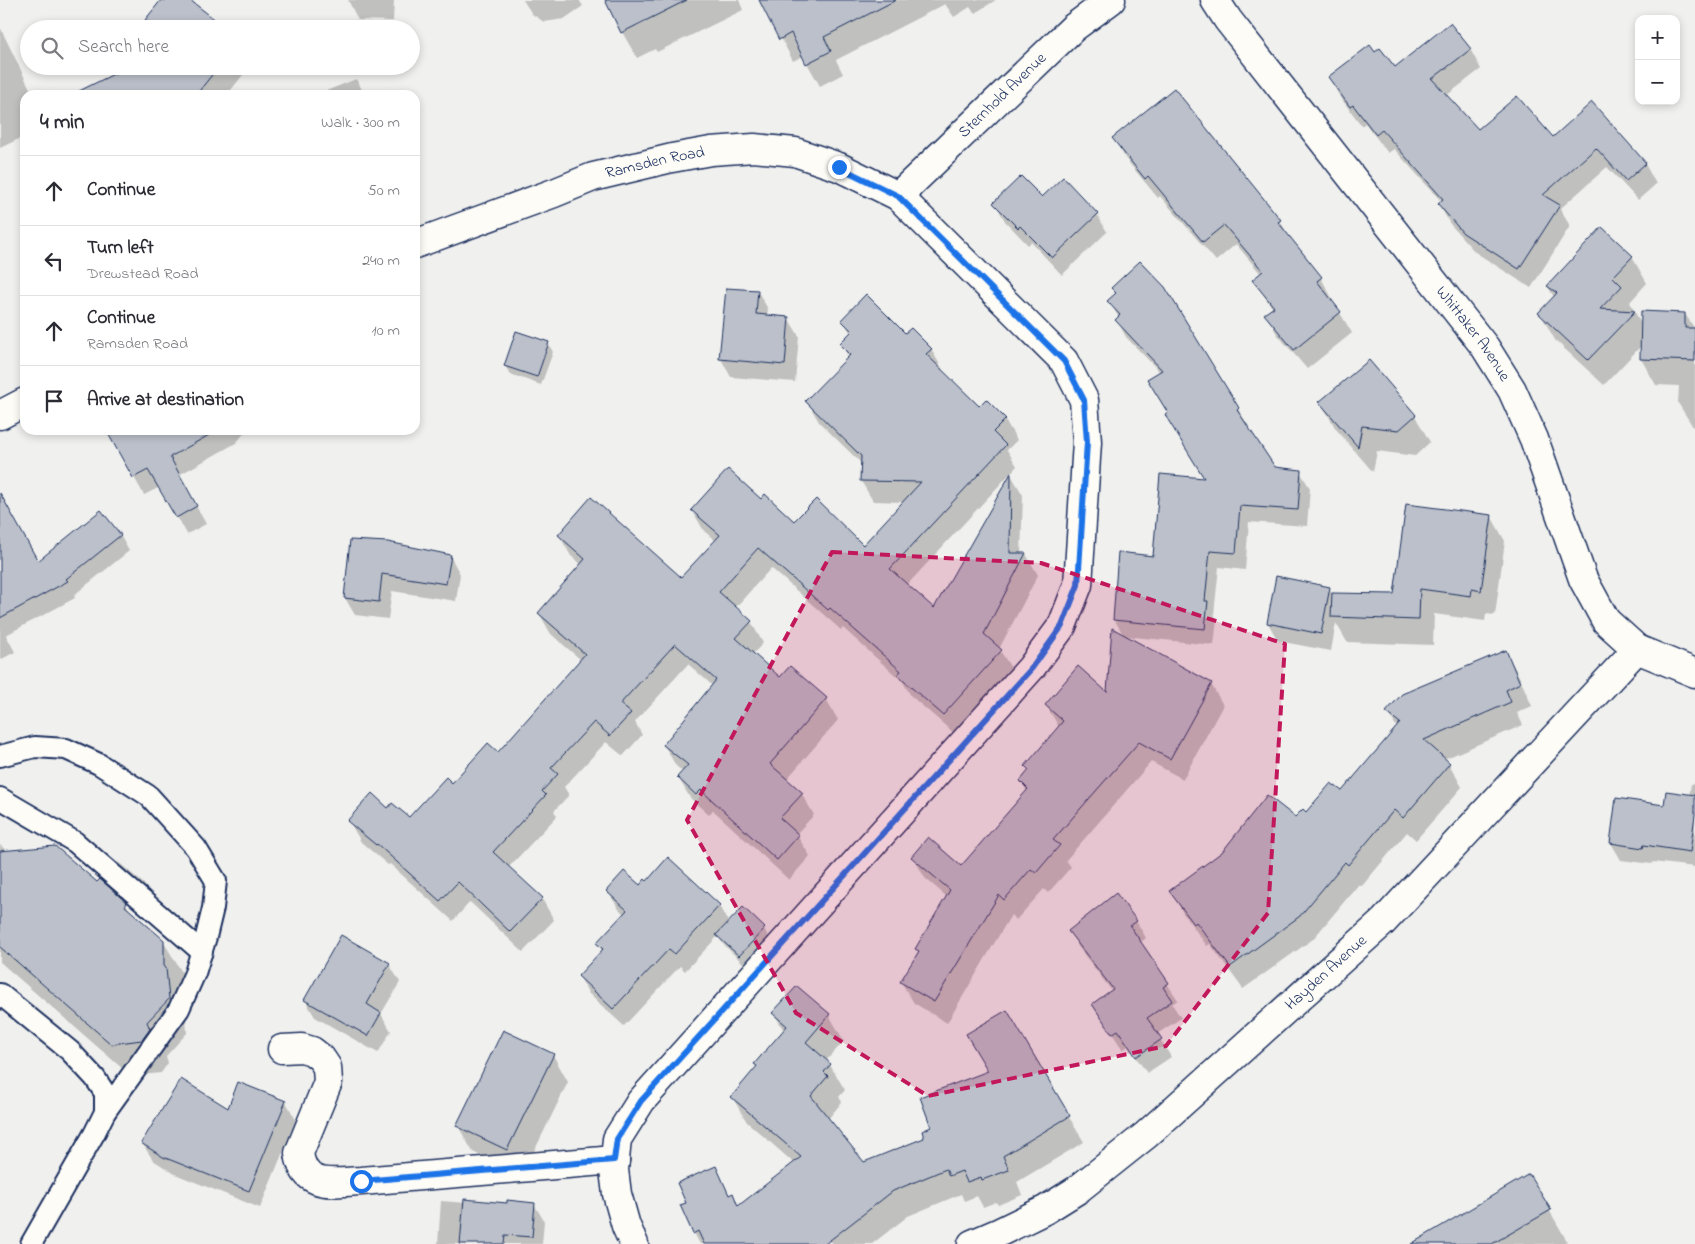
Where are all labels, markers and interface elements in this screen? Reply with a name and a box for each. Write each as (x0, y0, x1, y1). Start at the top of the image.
map controls (1635, 15, 1680, 105)
button: + (1635, 15, 1680, 60)
search box (20, 20, 420, 75)
icon: search (38, 34, 66, 62)
text: Search here (78, 34, 169, 61)
street label: Sternhold Avenue (953, 47, 1053, 144)
button: − (1635, 60, 1680, 105)
text: 4 min (40, 108, 84, 138)
text: Walk · 300 m (321, 111, 400, 135)
street label: Ramsden Road (603, 140, 707, 186)
route end (828, 156, 851, 179)
icon: ahead (40, 177, 68, 205)
text: Continue (87, 177, 155, 204)
text: 50 m (368, 179, 400, 203)
text: Turn left (87, 235, 154, 262)
icon: left (40, 247, 68, 275)
text: 240 m (362, 249, 400, 273)
text: Drewstead Road (87, 262, 199, 286)
street label: Whittaker Avenue (1430, 281, 1516, 387)
text: Continue (87, 305, 155, 332)
icon: ahead (40, 317, 68, 345)
text: 10 m (372, 319, 400, 343)
text: Ramsden Road (87, 332, 188, 356)
icon: arrive (40, 387, 68, 415)
text: Arrive at destination (87, 387, 244, 414)
street label: Hayden Avenue (1280, 929, 1373, 1016)
route start (350, 1170, 373, 1193)

